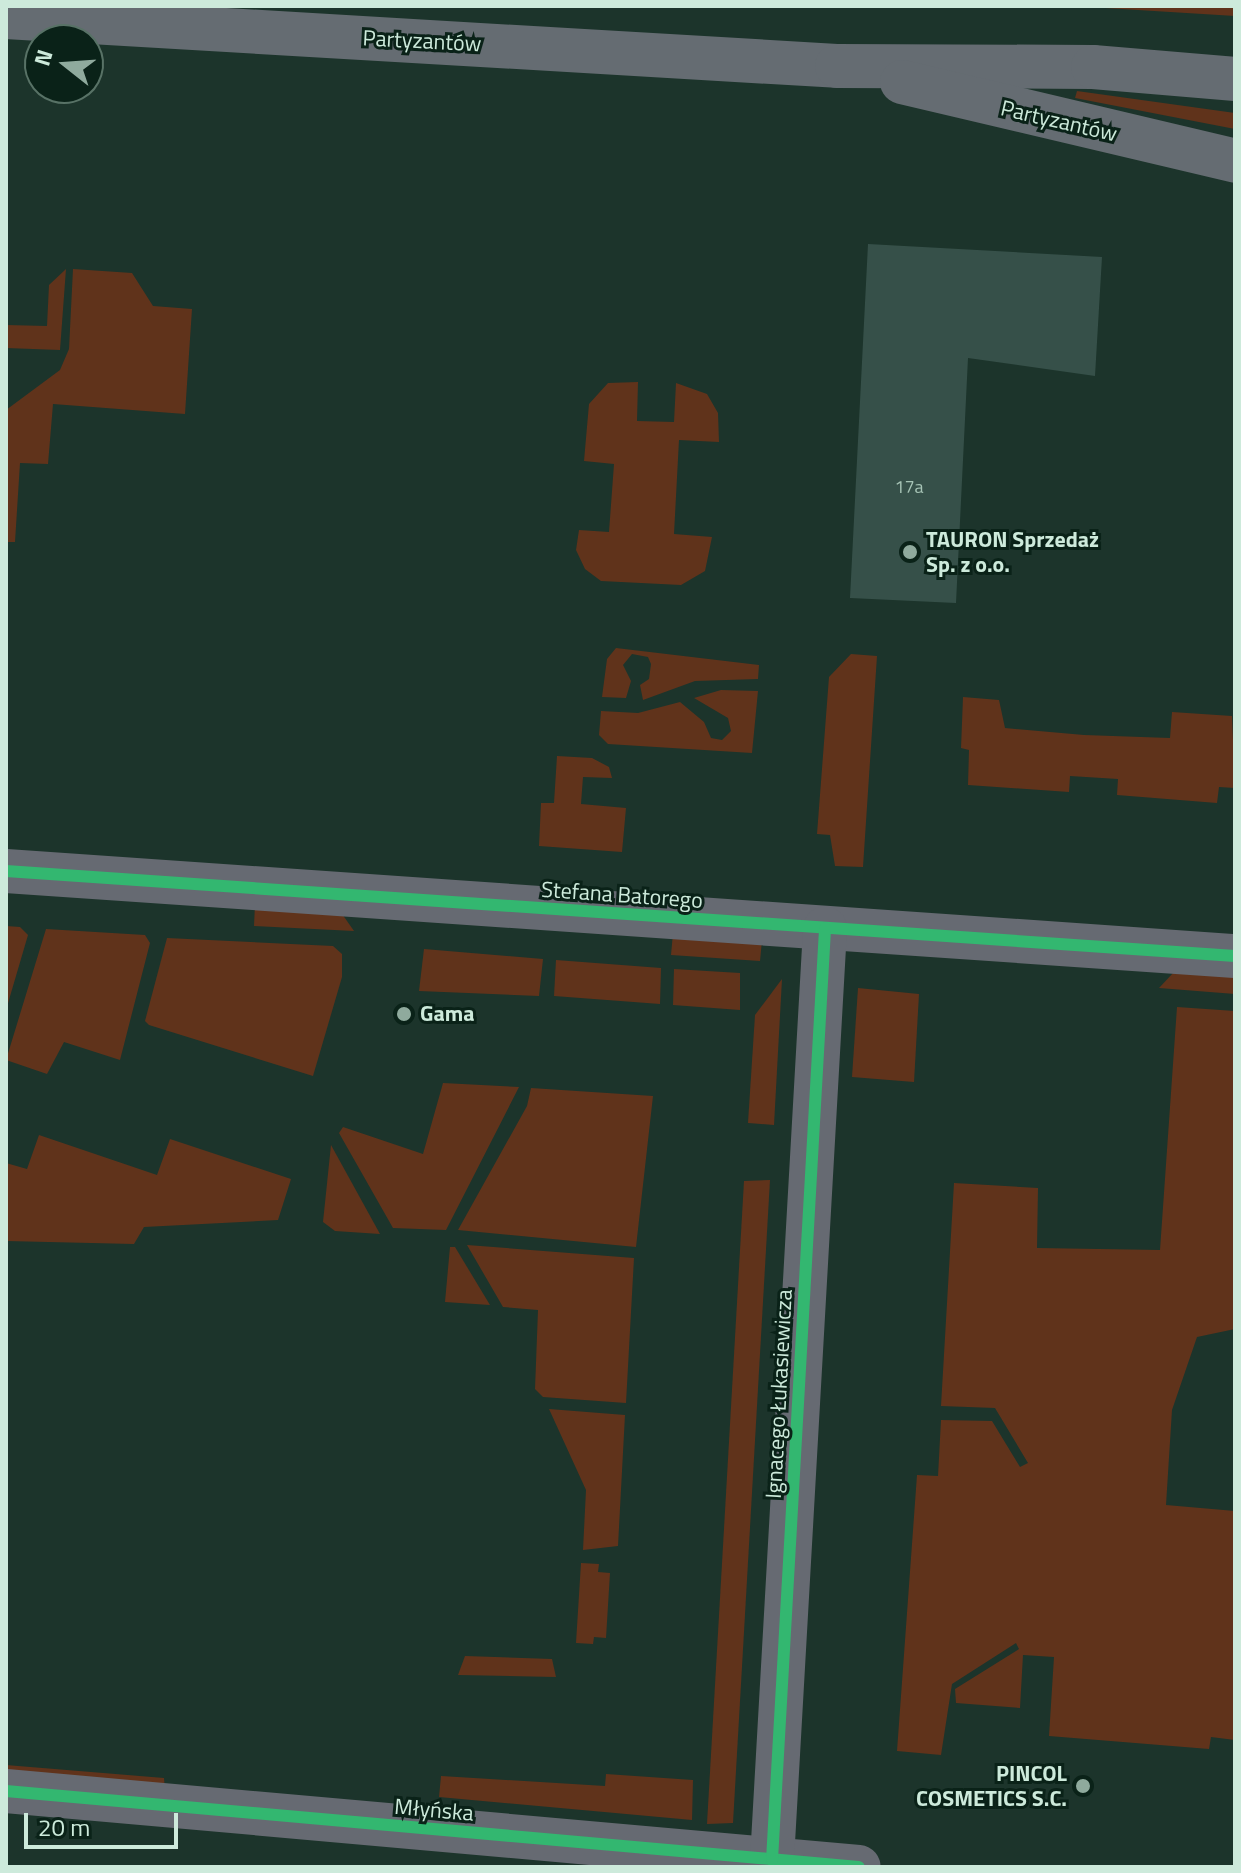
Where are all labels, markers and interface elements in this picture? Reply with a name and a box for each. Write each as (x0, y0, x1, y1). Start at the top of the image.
north arrow (24, 24, 104, 104)
street label: Partyzantów (362, 25, 482, 57)
text: N (24, 45, 61, 70)
street label: Partyzantów (998, 95, 1120, 147)
house number: 17a (894, 476, 924, 498)
place label: TAURON Sprzedaż Sp. z o.o. (926, 526, 1099, 578)
marker: TAURON Sprzedaż Sp. z o.o. (901, 543, 919, 561)
street label: Stefana Batorego (540, 876, 704, 914)
place label: Gama (420, 1001, 474, 1027)
marker: Gama (395, 1005, 413, 1023)
street label: Ignacego Łukasiewicza (760, 1289, 798, 1499)
place label: PINCOL COSMETICS S.C. (916, 1760, 1067, 1812)
marker: PINCOL COSMETICS S.C. (1074, 1777, 1092, 1795)
street label: Młyńska (393, 1793, 475, 1827)
scale bar (28, 1797, 182, 1847)
text: 20 m (38, 1809, 90, 1845)

